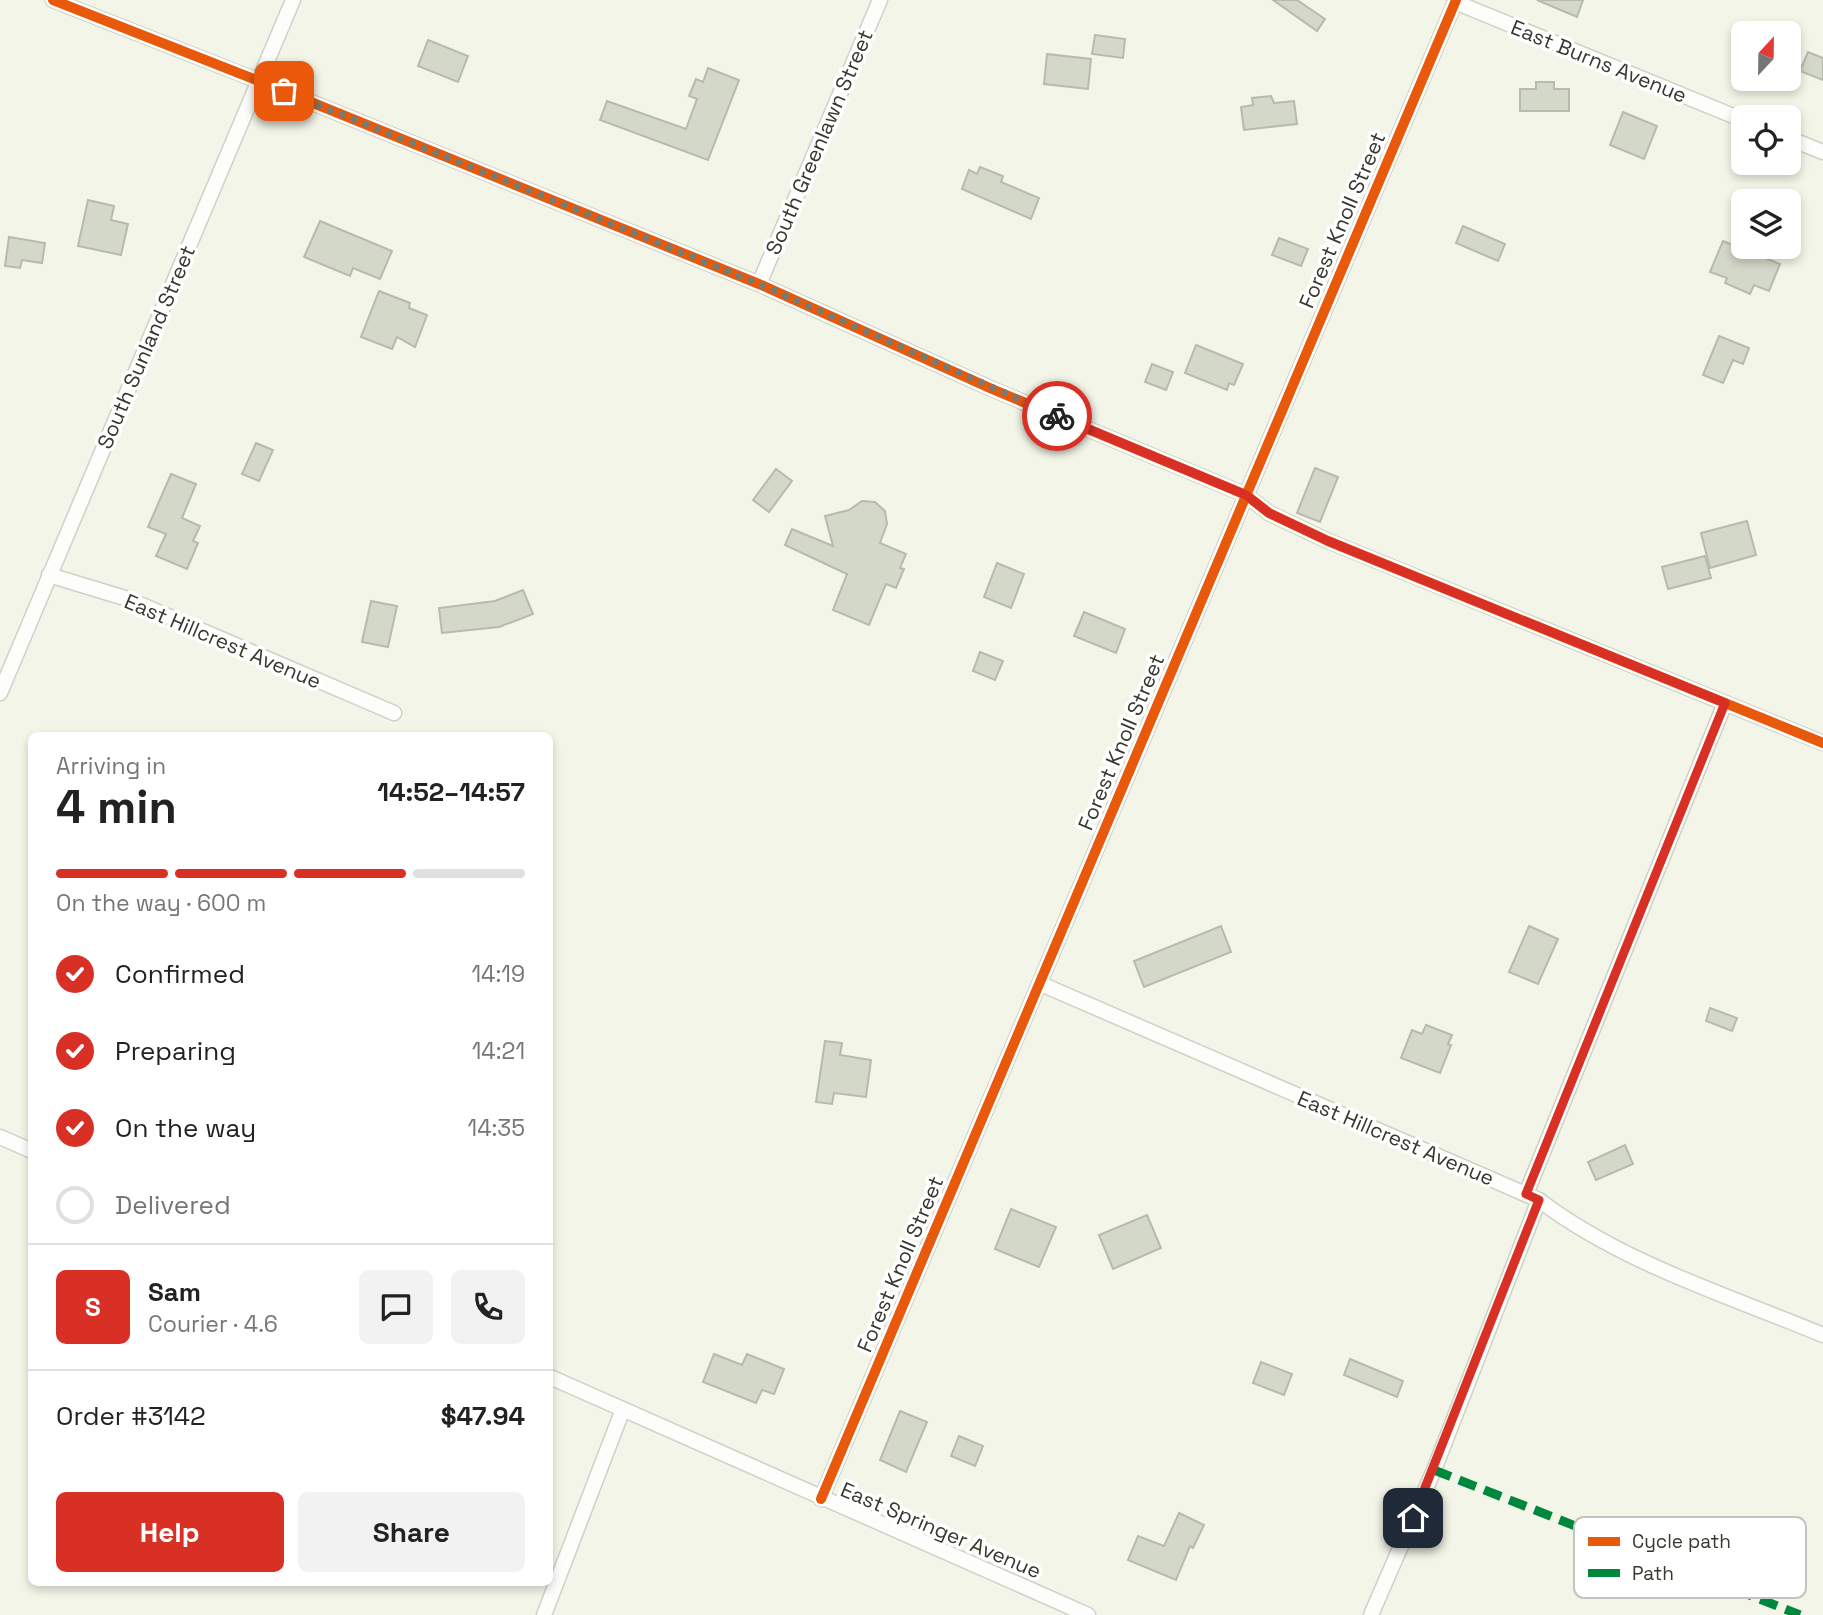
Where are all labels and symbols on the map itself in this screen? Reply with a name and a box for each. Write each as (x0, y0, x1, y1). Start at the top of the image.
street label: East Burns Avenue (1507, 13, 1691, 109)
north arrow (1731, 21, 1801, 91)
street label: South Greenlawn Street (759, 25, 879, 259)
pin (254, 61, 314, 121)
street label: Forest Knoll Street (1293, 128, 1391, 312)
street label: South Sunland Street (91, 241, 201, 453)
courier (1022, 381, 1092, 451)
street label: East Hillcrest Avenue (121, 587, 325, 695)
street label: Forest Knoll Street (1072, 650, 1170, 834)
street label: East Hillcrest Avenue (1294, 1084, 1498, 1192)
street label: Forest Knoll Street (851, 1172, 949, 1356)
street label: East Springer Avenue (837, 1476, 1045, 1584)
pin (1383, 1488, 1443, 1548)
legend (1574, 1517, 1806, 1598)
text: Cycle path (1632, 1529, 1731, 1554)
text: Path (1632, 1561, 1674, 1586)

